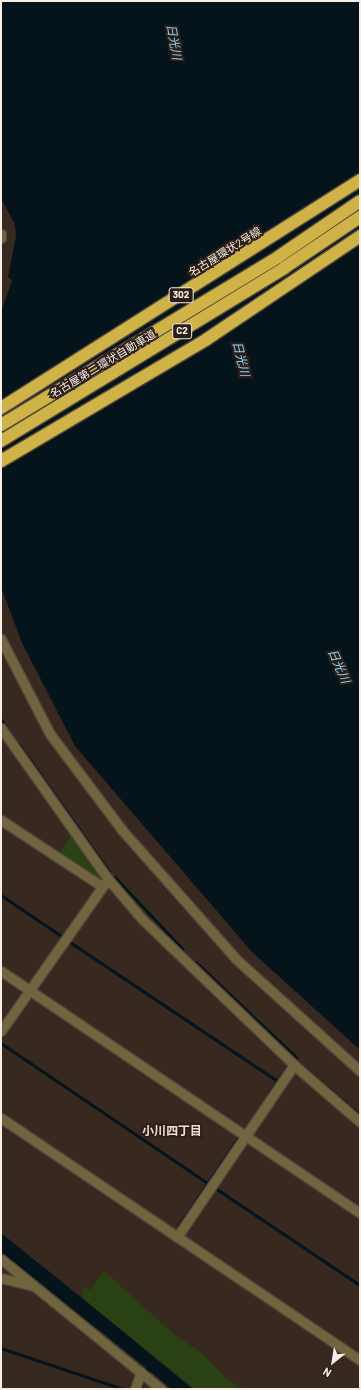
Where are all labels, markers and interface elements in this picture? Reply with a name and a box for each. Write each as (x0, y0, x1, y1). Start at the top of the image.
water label: 日光川 (164, 23, 184, 61)
street label: 名古屋環状2号線 (186, 224, 264, 280)
road number: 302 (168, 287, 194, 303)
road number: C2 (172, 323, 192, 339)
street label: 名古屋第二環状自動車道 (48, 327, 158, 401)
water label: 日光川 (230, 340, 252, 378)
water label: 日光川 (325, 647, 353, 685)
district label: 小川四丁目 (142, 1124, 202, 1138)
north arrow (313, 1342, 353, 1382)
text: N (320, 1365, 333, 1380)

